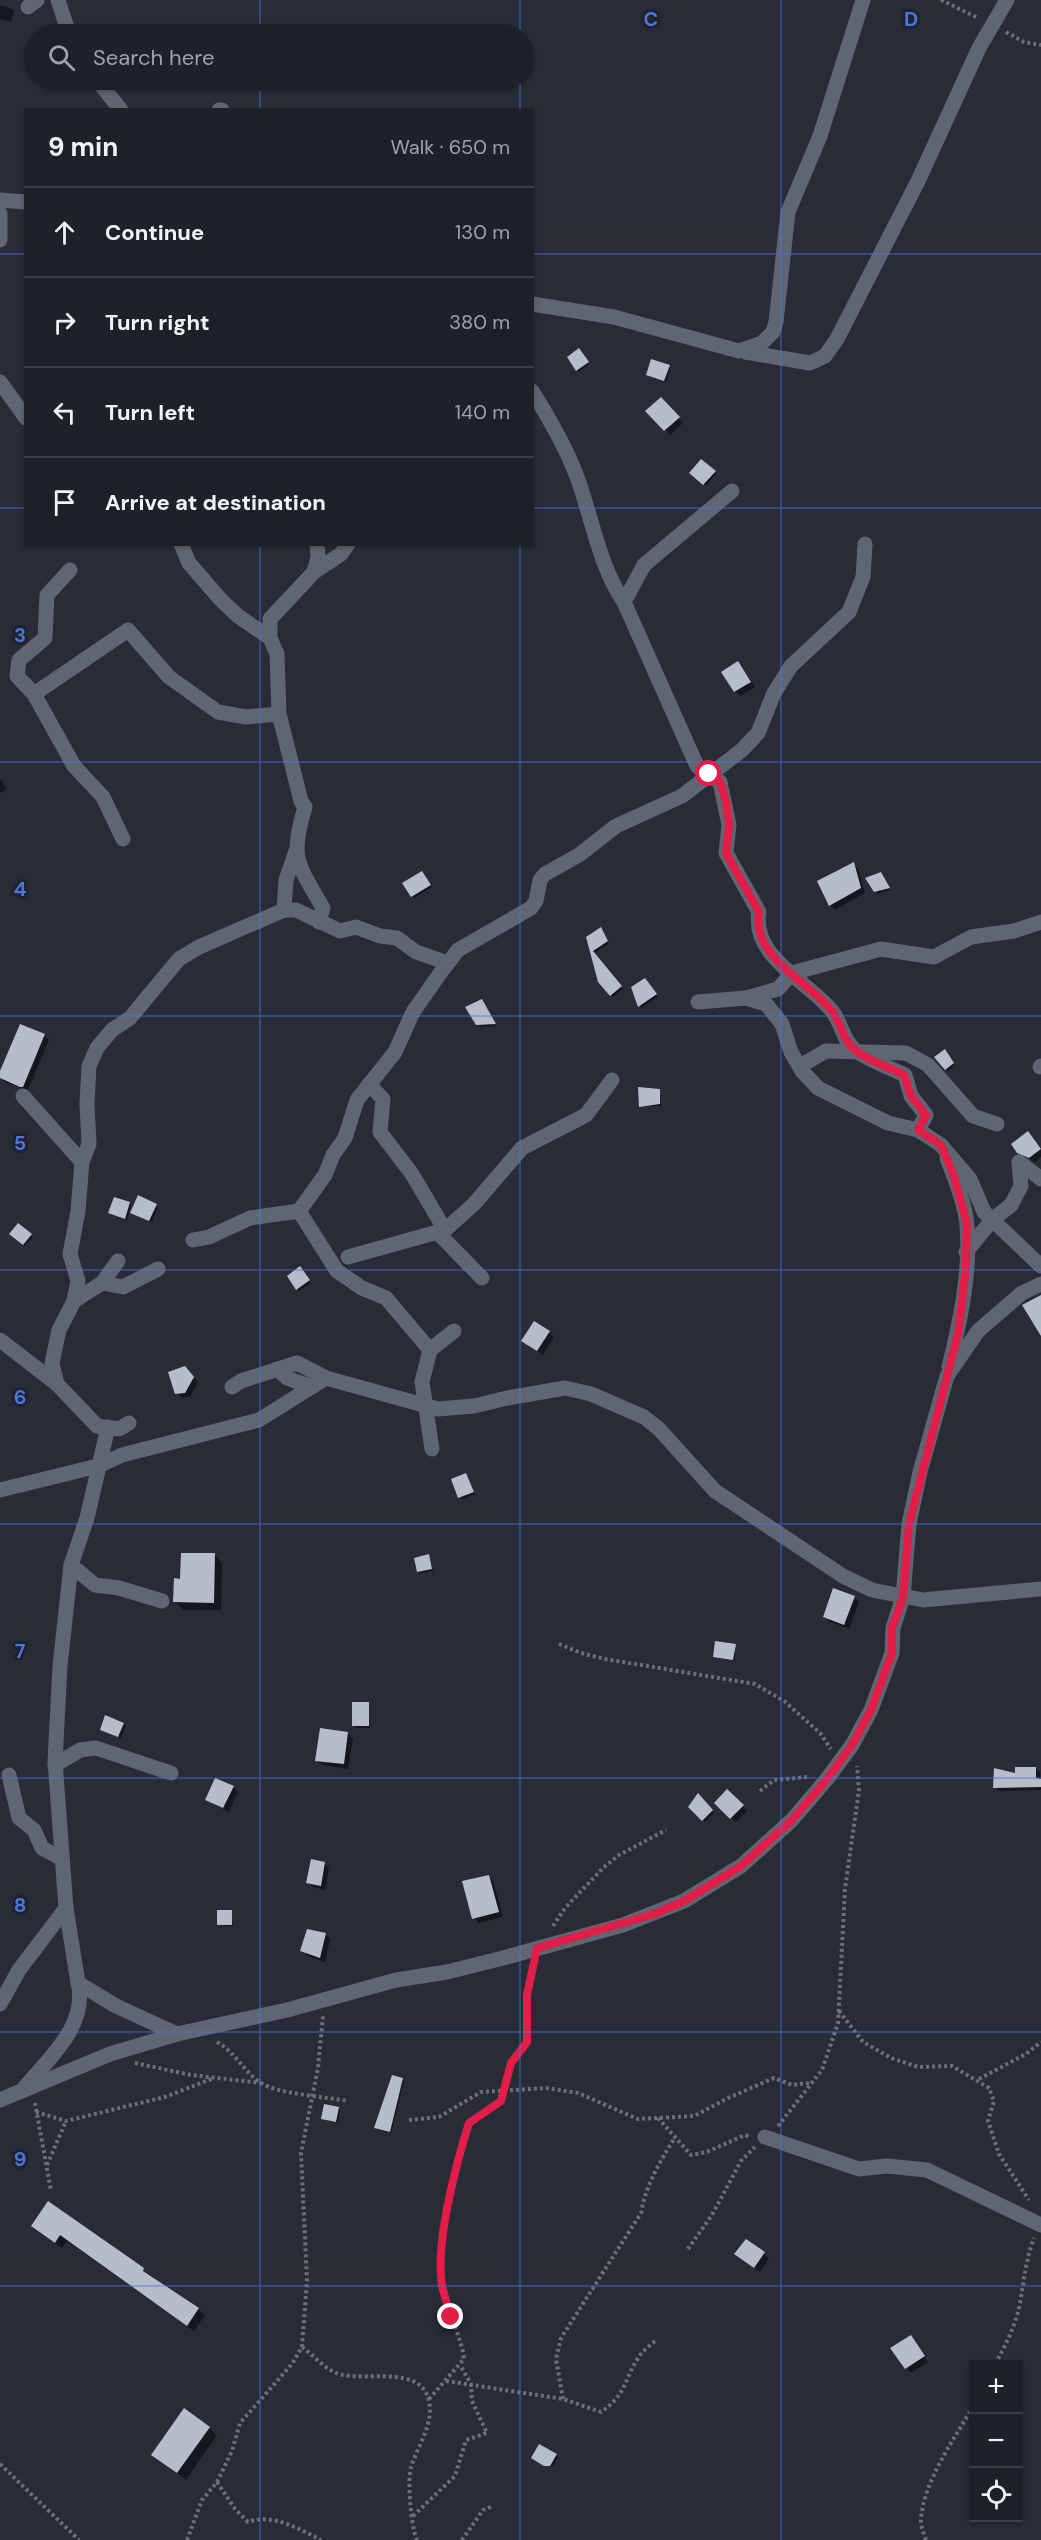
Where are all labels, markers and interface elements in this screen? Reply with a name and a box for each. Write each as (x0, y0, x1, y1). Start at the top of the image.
text: C (644, 6, 658, 32)
text: D (904, 6, 918, 32)
search box (24, 24, 534, 90)
icon: search (45, 41, 78, 74)
text: Search here (93, 43, 214, 72)
text: 9 min (48, 130, 118, 164)
text: Walk · 650 m (390, 134, 510, 160)
icon: ahead (48, 216, 81, 249)
text: Continue (105, 218, 204, 247)
text: 130 m (455, 219, 510, 245)
icon: right (48, 306, 81, 339)
text: Turn right (105, 308, 210, 337)
text: 380 m (449, 309, 510, 335)
icon: left (48, 396, 81, 429)
text: Turn left (105, 398, 195, 427)
text: 140 m (455, 399, 510, 425)
icon: arrive (48, 486, 81, 519)
text: Arrive at destination (105, 488, 326, 517)
text: 3 (14, 622, 26, 648)
route start (695, 760, 721, 786)
text: 4 (14, 876, 27, 902)
text: 5 (14, 1130, 26, 1156)
text: 6 (14, 1384, 26, 1410)
text: 7 (15, 1638, 26, 1664)
text: 8 (14, 1892, 26, 1918)
text: 9 (14, 2146, 26, 2172)
route end (437, 2303, 463, 2329)
map controls (969, 2360, 1023, 2522)
button: + (969, 2360, 1023, 2414)
button: − (969, 2414, 1023, 2468)
button: locate (969, 2468, 1023, 2522)

